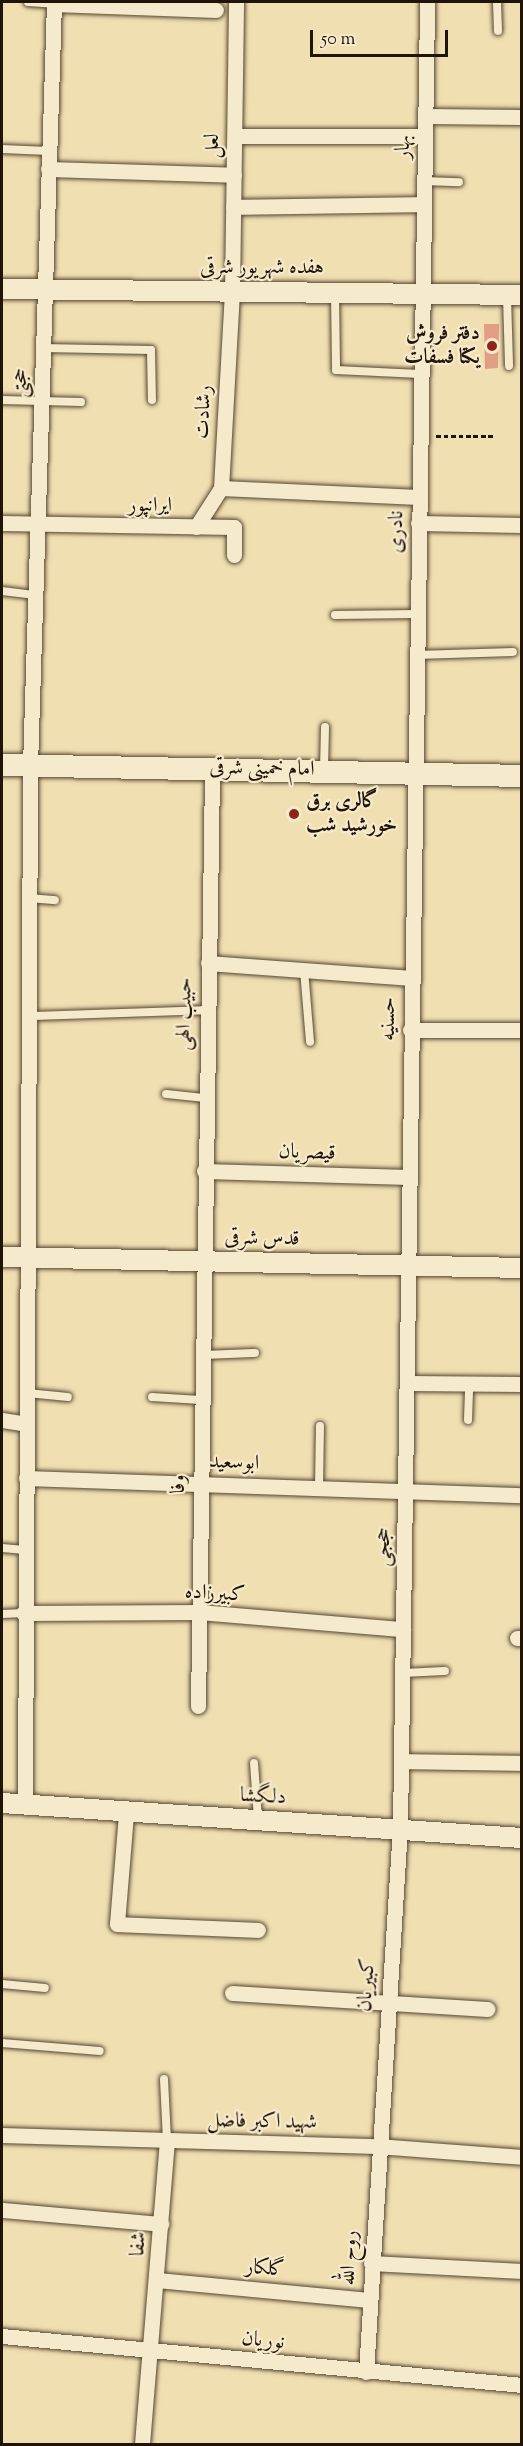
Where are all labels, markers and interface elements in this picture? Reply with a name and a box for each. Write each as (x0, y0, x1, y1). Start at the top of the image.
scale bar (313, 18, 451, 56)
text: 50 m (321, 27, 355, 53)
street label: لعل (200, 133, 226, 159)
street label: بهار (391, 135, 417, 159)
street label: هفده شهریور شرقی (200, 255, 324, 281)
place label: دفتر فروش یکتا فسفات (404, 321, 480, 371)
marker: دفتر فروش یکتا فسفات (485, 339, 499, 353)
street label: حجتی (8, 368, 34, 398)
street label: رشادت (190, 384, 218, 440)
street label: ایرانپور (128, 493, 172, 519)
street label: نادری (384, 510, 410, 554)
street label: امام خمینی شرقی (209, 755, 315, 783)
place label: گالری برق خورشید شب (306, 789, 397, 839)
marker: گالری برق خورشید شب (287, 807, 301, 821)
street label: حبیب الهی (172, 977, 198, 1051)
street label: حسنیه (376, 997, 402, 1041)
street label: قیصریان (278, 1139, 336, 1167)
street label: قدس شرقی (224, 1226, 300, 1252)
street label: ابوسعید (208, 1450, 260, 1476)
street label: وفا (166, 1474, 192, 1494)
street label: حججی (371, 1527, 397, 1567)
street label: کبیرزاده (184, 1580, 246, 1608)
street label: دلگشا (239, 1783, 287, 1811)
street label: کبیریان (353, 1957, 381, 2013)
street label: شهید اکبر فاضل (207, 2108, 317, 2136)
street label: روح الله (336, 2230, 364, 2286)
street label: شفا (126, 2231, 152, 2257)
street label: گلکار (244, 2255, 286, 2283)
street label: نوریان (240, 2326, 286, 2356)

